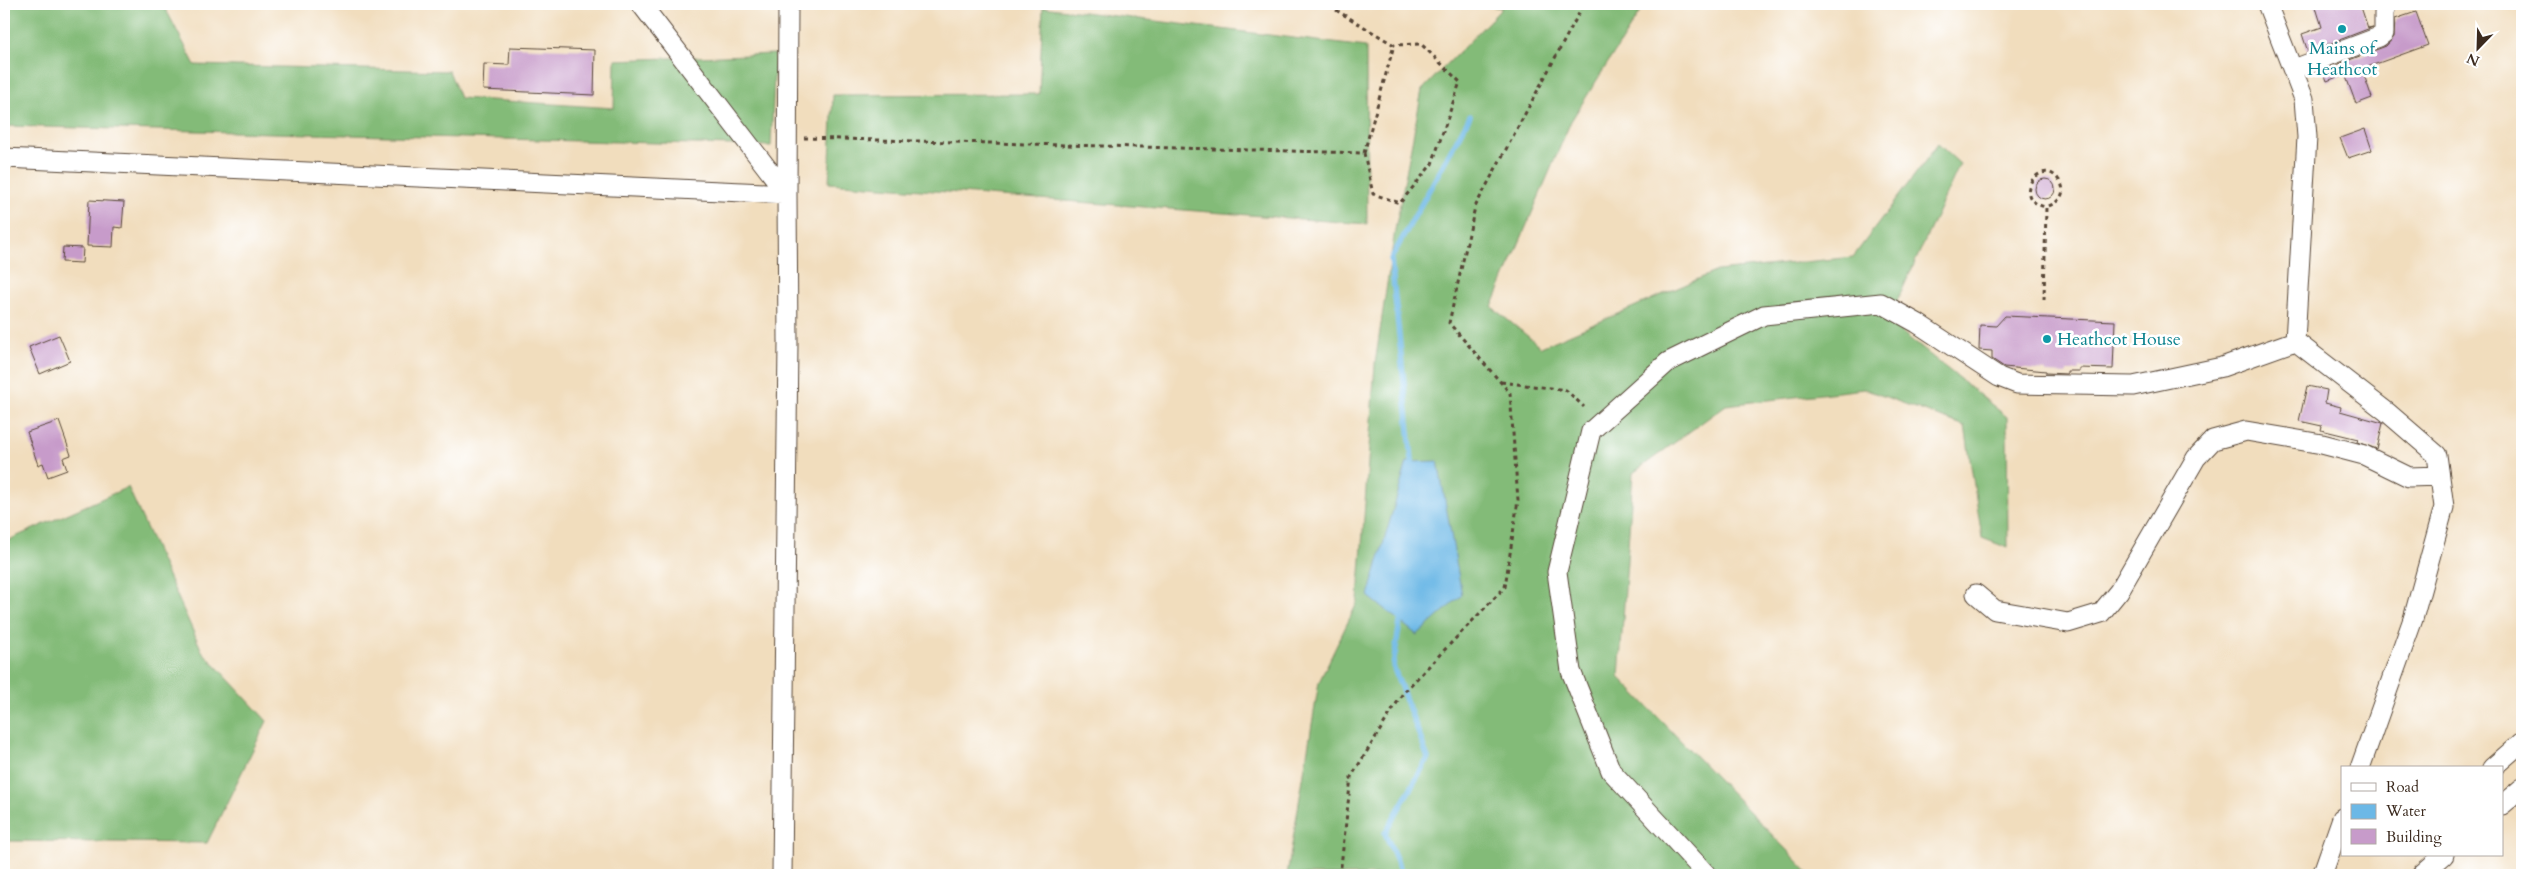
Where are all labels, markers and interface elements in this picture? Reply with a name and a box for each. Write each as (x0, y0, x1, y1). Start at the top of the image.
north arrow (2454, 22, 2504, 72)
marker: Mains of Heathcot (2336, 23, 2348, 35)
place label: Mains of Heathcot (2307, 36, 2379, 82)
text: N (2464, 48, 2482, 71)
place label: Heathcot House (2057, 327, 2181, 352)
marker: Heathcot House (2041, 333, 2053, 345)
legend (2341, 766, 2504, 856)
text: Road (2386, 777, 2419, 797)
text: Water (2385, 801, 2427, 821)
text: Building (2386, 827, 2442, 847)

